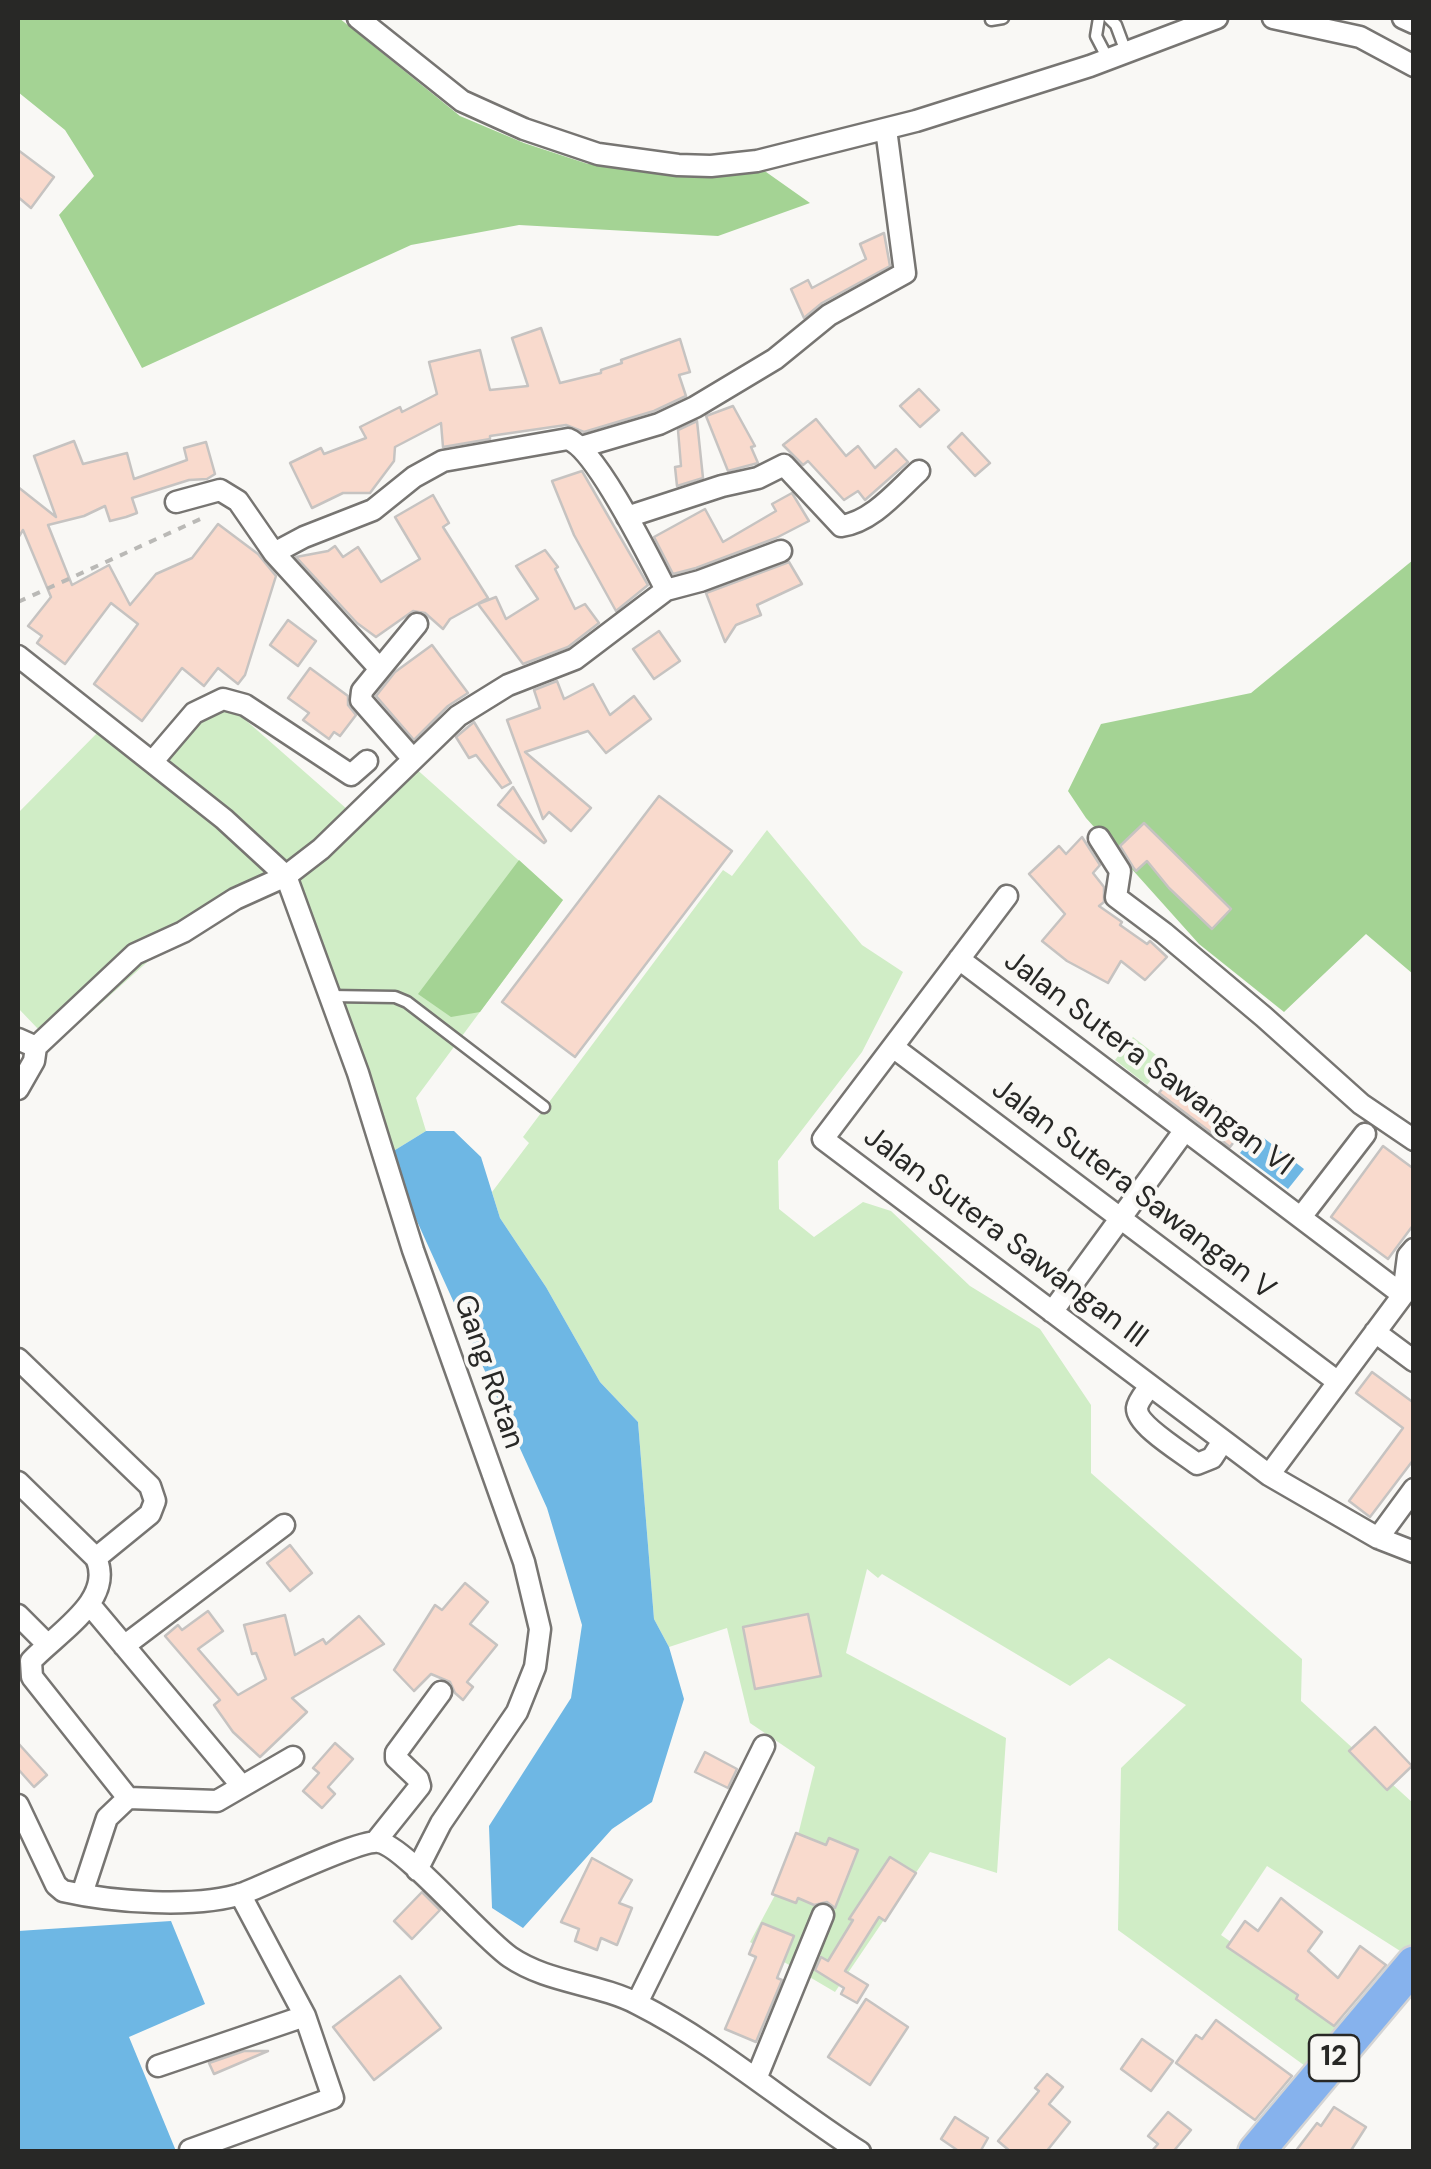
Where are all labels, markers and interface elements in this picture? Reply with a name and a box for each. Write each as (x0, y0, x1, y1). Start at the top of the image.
street label: Jalan Sutera Sawangan VI (996, 944, 1300, 1184)
street label: Jalan Sutera Sawangan V (984, 1072, 1282, 1308)
street label: Jalan Sutera Sawangan III (856, 1119, 1154, 1357)
street label: Gang Rotan (445, 1290, 531, 1454)
road number: 12 (1309, 2035, 1359, 2081)

